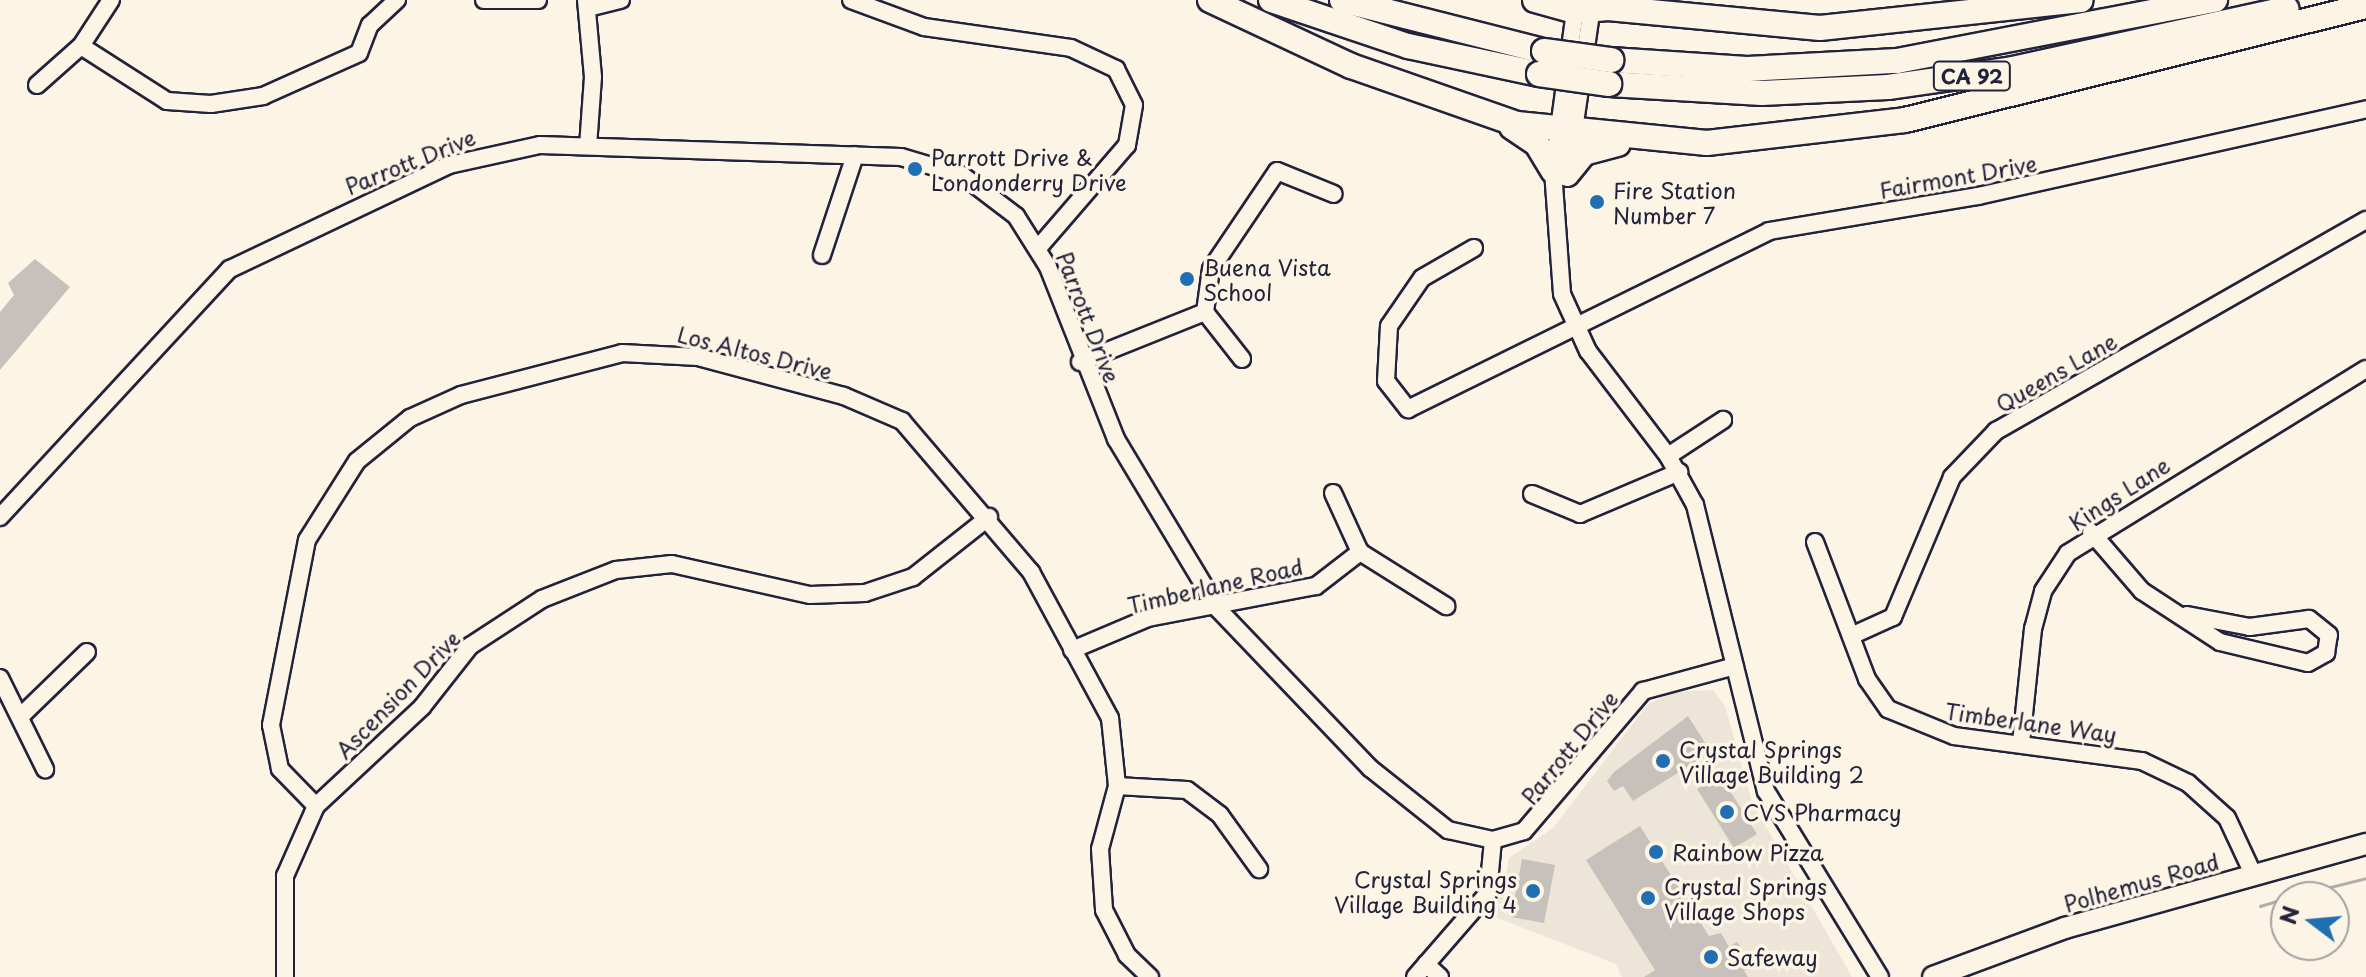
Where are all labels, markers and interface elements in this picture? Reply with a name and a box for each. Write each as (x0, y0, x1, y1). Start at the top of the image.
road number: CA 92 (1932, 60, 2012, 92)
street label: Parrott Drive (341, 123, 479, 199)
place label: Parrott Drive & Londonderry Drive (931, 143, 1128, 194)
street label: Fairmont Drive (1877, 149, 2039, 203)
marker: Parrott Drive & Londonderry Drive (906, 160, 924, 178)
place label: Fire Station Number 7 (1613, 176, 1736, 228)
marker: Fire Station Number 7 (1588, 193, 1606, 211)
street label: Parrott Drive (1052, 248, 1126, 386)
place label: Buena Vista School (1203, 253, 1331, 304)
marker: Buena Vista School (1178, 270, 1196, 288)
street label: Los Altos Drive (674, 320, 836, 384)
street label: Queens Lane (1991, 327, 2121, 417)
street label: Kings Lane (2064, 451, 2174, 535)
street label: Timberlane Road (1125, 552, 1305, 618)
street label: Ascension Drive (329, 624, 465, 764)
street label: Parrott Drive (1515, 685, 1623, 809)
street label: Timberlane Way (1944, 697, 2118, 747)
place label: Crystal Springs Village Building 2 (1679, 735, 1865, 786)
marker: Crystal Springs Village Building 2 (1654, 752, 1672, 770)
place label: CVS Pharmacy (1743, 799, 1905, 825)
marker: CVS Pharmacy (1718, 803, 1736, 821)
place label: Rainbow Pizza (1672, 839, 1823, 865)
marker: Rainbow Pizza (1647, 843, 1665, 861)
street label: Polhemus Road (2060, 847, 2222, 917)
place label: Crystal Springs Village Building 4 (1332, 865, 1517, 916)
place label: Crystal Springs Village Shops (1664, 872, 1827, 924)
north arrow (2270, 881, 2350, 961)
marker: Crystal Springs Village Building 4 (1524, 882, 1542, 900)
marker: Crystal Springs Village Shops (1639, 889, 1657, 907)
text: N (2270, 902, 2307, 928)
place label: Safeway (1727, 944, 1818, 970)
marker: Safeway (1702, 948, 1720, 966)

